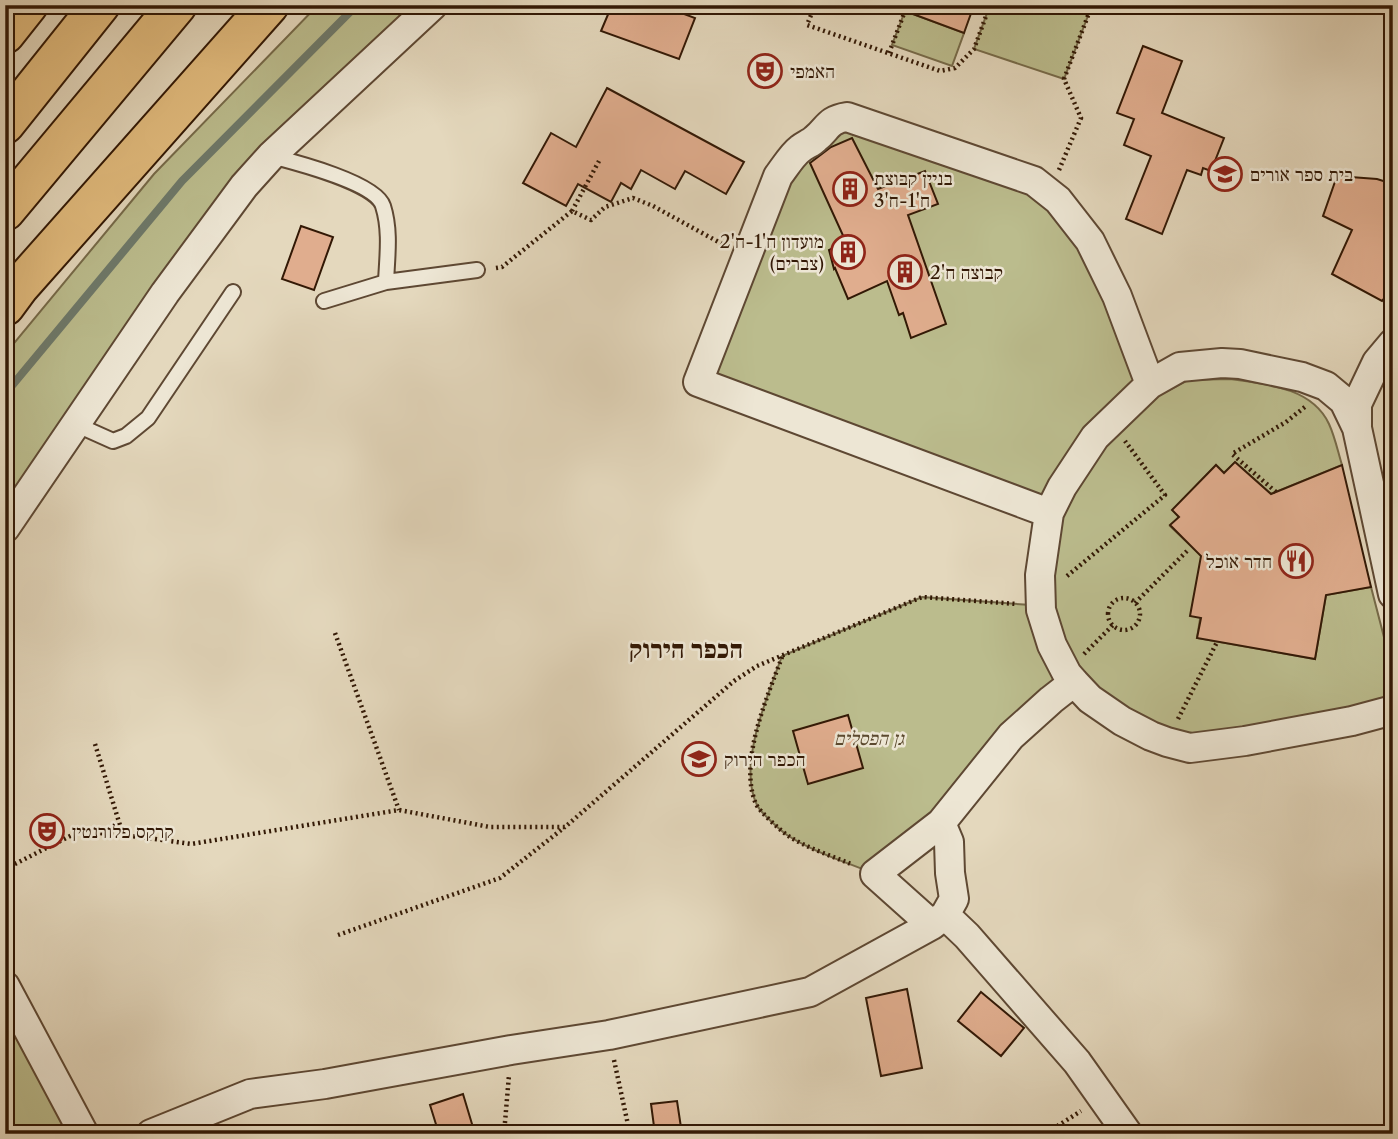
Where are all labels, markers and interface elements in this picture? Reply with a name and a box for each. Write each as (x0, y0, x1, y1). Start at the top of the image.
theatre icon: האמפי (746, 52, 784, 90)
place label: האמפי (790, 60, 835, 83)
school or university icon: בית ספר אורים (1206, 155, 1244, 193)
place label: בית ספר אורים (1250, 163, 1353, 186)
place label: בניין קבוצת ח'1-ח'3 (874, 167, 953, 212)
building icon: בניין קבוצת ח'1-ח'3 (831, 170, 869, 208)
place label: מועדון ח'1-ח'2 (צברים) (720, 230, 824, 275)
building icon: מועדון ח'1-ח'2 (צברים) (829, 233, 867, 271)
building icon: קבוצה ח'2 (886, 253, 924, 291)
place label: קבוצה ח'2 (930, 261, 1003, 284)
restaurant icon: חדר אוכל (1277, 542, 1315, 580)
place label: חדר אוכל (1206, 550, 1272, 573)
district label: הכפר הירוק (629, 633, 743, 665)
park label: גן הפסלים (834, 727, 906, 750)
school or university icon: הכפר הירוק (680, 740, 718, 778)
place label: הכפר הירוק (724, 748, 806, 771)
theatre icon: קרקס פלורנטין (28, 812, 66, 850)
place label: קרקס פלורנטין (72, 820, 174, 843)

